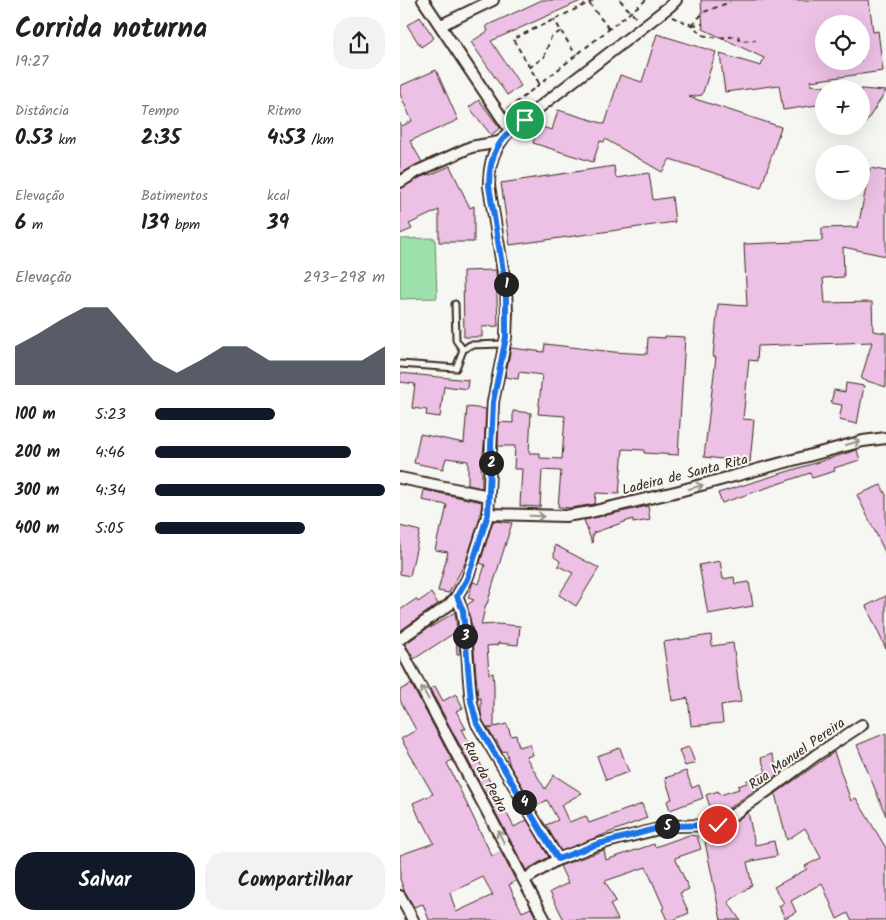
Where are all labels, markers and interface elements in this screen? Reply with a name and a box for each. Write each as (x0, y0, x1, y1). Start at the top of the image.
text: Corrida noturna (15, 7, 207, 52)
map controls (815, 15, 870, 200)
button: locate (815, 15, 870, 70)
button: share (333, 17, 385, 69)
text: 19:27 (15, 49, 48, 74)
button: + (815, 80, 870, 135)
pin (504, 99, 546, 141)
text: Distância (15, 100, 69, 122)
text: Tempo (141, 100, 179, 122)
text: Ritmo (267, 100, 301, 122)
icon: arrive (511, 106, 539, 134)
text: 0.53 (15, 122, 53, 155)
text: 2:35 (141, 122, 181, 155)
text: 4:53 (267, 122, 306, 155)
text: km (53, 129, 76, 151)
text: /km (306, 129, 334, 151)
button: − (815, 145, 870, 200)
text: Elevação (15, 185, 65, 207)
text: Batimentos (141, 185, 208, 207)
text: kcal (267, 185, 290, 207)
text: 6 (15, 207, 26, 240)
text: 139 (141, 207, 169, 240)
text: 39 (267, 207, 289, 240)
text: m (26, 214, 43, 236)
text: bpm (169, 214, 200, 236)
text: Elevação (15, 265, 72, 290)
text: 293–298 m (303, 265, 385, 290)
pin: 1 (494, 272, 518, 296)
text: 1 (504, 273, 509, 295)
text: 100 m (15, 402, 56, 427)
text: 5:23 (95, 402, 126, 427)
one-way arrow (844, 438, 860, 448)
text: 200 m (15, 440, 60, 465)
text: 4:46 (95, 440, 125, 465)
street label: Ladeira de Santa Rita (620, 449, 750, 501)
pin: 2 (478, 450, 504, 476)
text: 2 (487, 452, 496, 474)
text: 300 m (15, 478, 59, 503)
text: 4:34 (95, 478, 126, 503)
one-way arrow (688, 481, 704, 491)
one-way arrow (528, 511, 545, 521)
text: 400 m (15, 516, 59, 541)
text: 5:05 (95, 516, 124, 541)
pin: 3 (452, 624, 478, 648)
text: 3 (462, 625, 469, 647)
one-way arrow (420, 686, 430, 701)
street label: Rua Manuel Pereira (744, 712, 850, 796)
street label: Rua da Pedra (457, 737, 513, 817)
pin: 4 (512, 790, 536, 814)
text: 4 (521, 791, 528, 813)
pin (697, 804, 739, 846)
icon: check (704, 811, 732, 839)
pin: 5 (654, 814, 680, 838)
text: 5 (664, 815, 671, 837)
one-way arrow (496, 830, 505, 845)
button: Salvar (15, 852, 195, 910)
button: Compartilhar (205, 852, 385, 910)

